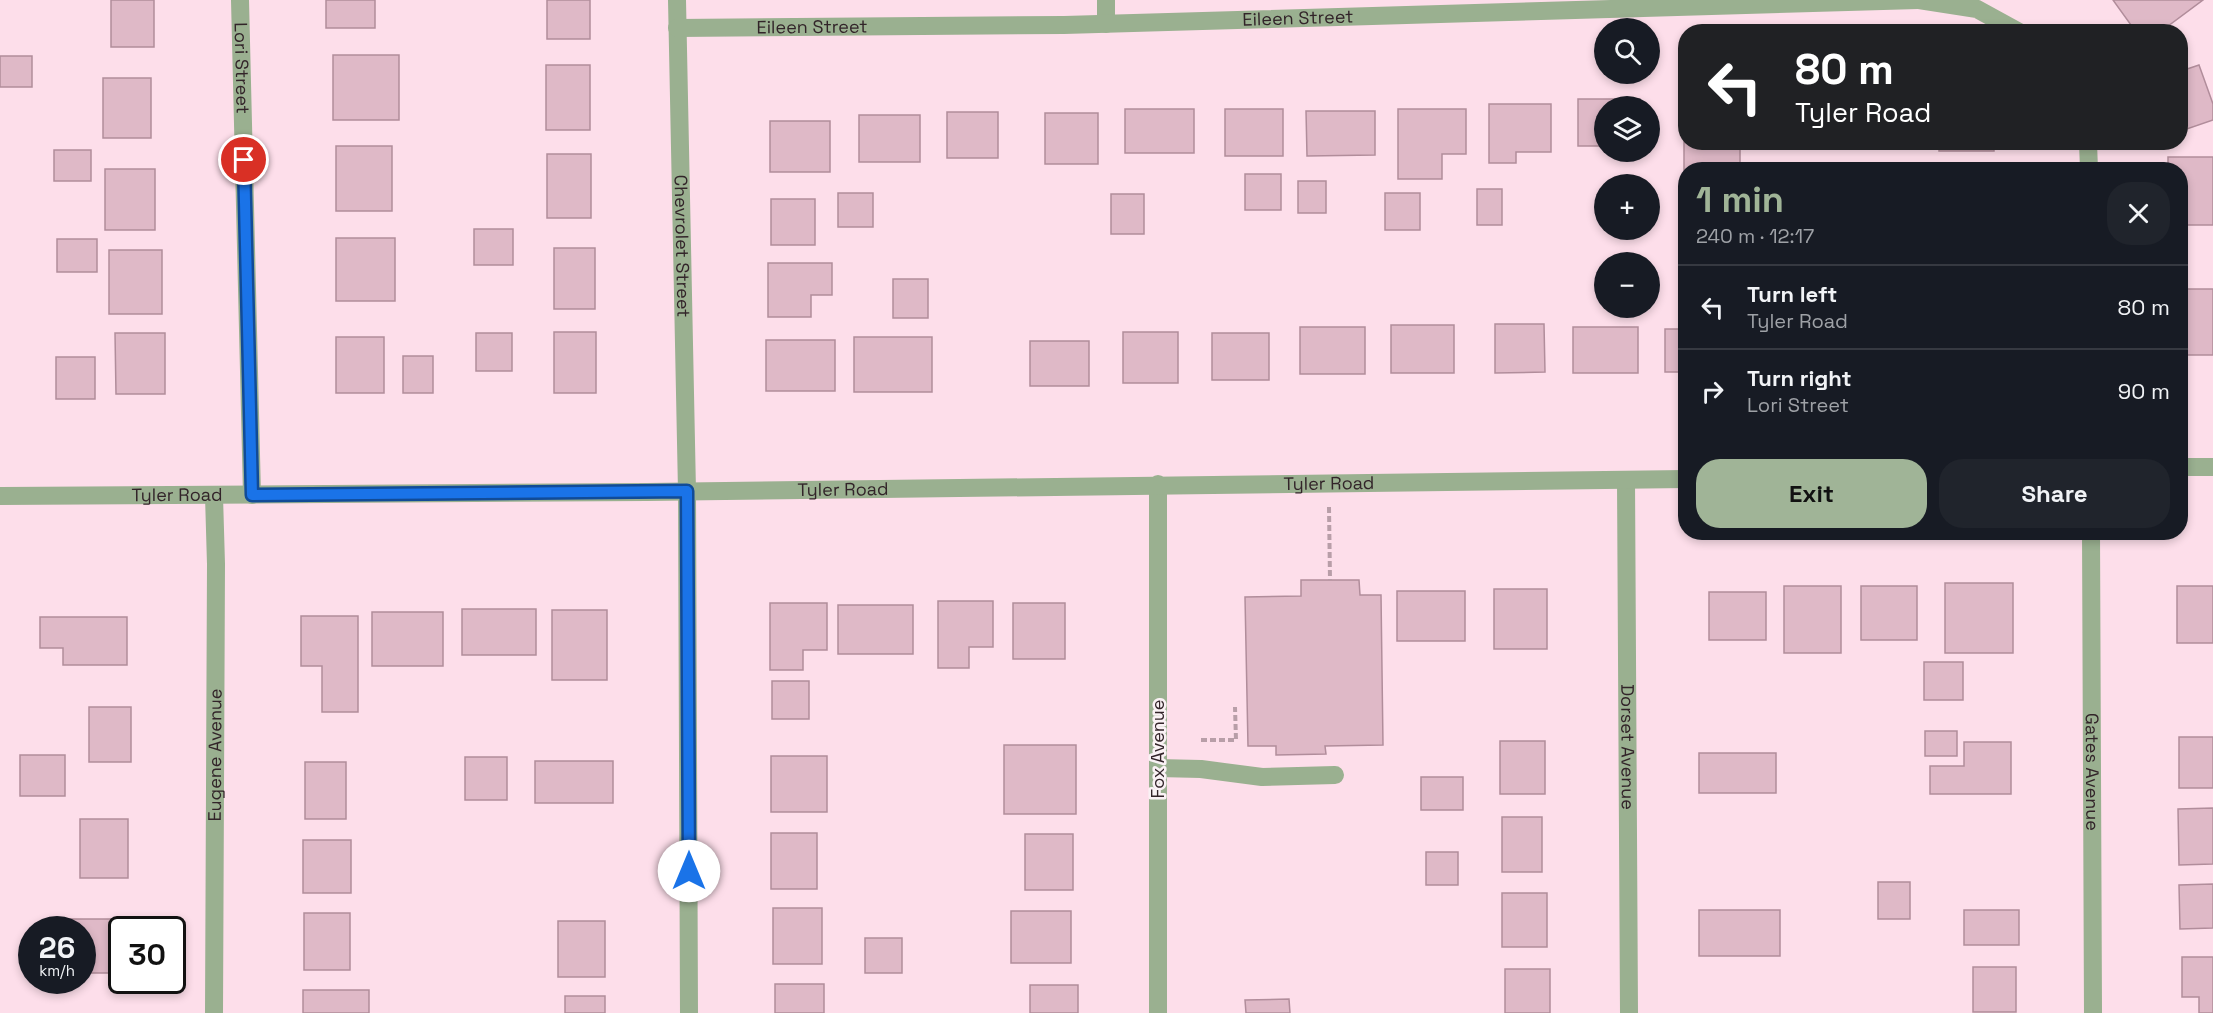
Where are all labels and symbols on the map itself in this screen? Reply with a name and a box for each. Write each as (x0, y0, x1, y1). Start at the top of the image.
street label: Eileen Street (1242, 5, 1354, 31)
street label: Eileen Street (756, 15, 868, 38)
street label: Lori Street (230, 22, 255, 114)
pin (218, 134, 269, 185)
street label: Chevrolet Street (670, 174, 695, 318)
street label: Tyler Road (1283, 471, 1375, 495)
street label: Tyler Road (797, 477, 889, 501)
street label: Tyler Road (131, 483, 223, 506)
street label: Dorset Avenue (1616, 684, 1640, 810)
street label: Eugene Avenue (203, 688, 226, 822)
street label: Fox Avenue (1146, 700, 1169, 798)
street label: Gates Avenue (2081, 713, 2104, 831)
position arrow (657, 839, 721, 903)
speed limit sign: 30 (108, 916, 186, 994)

